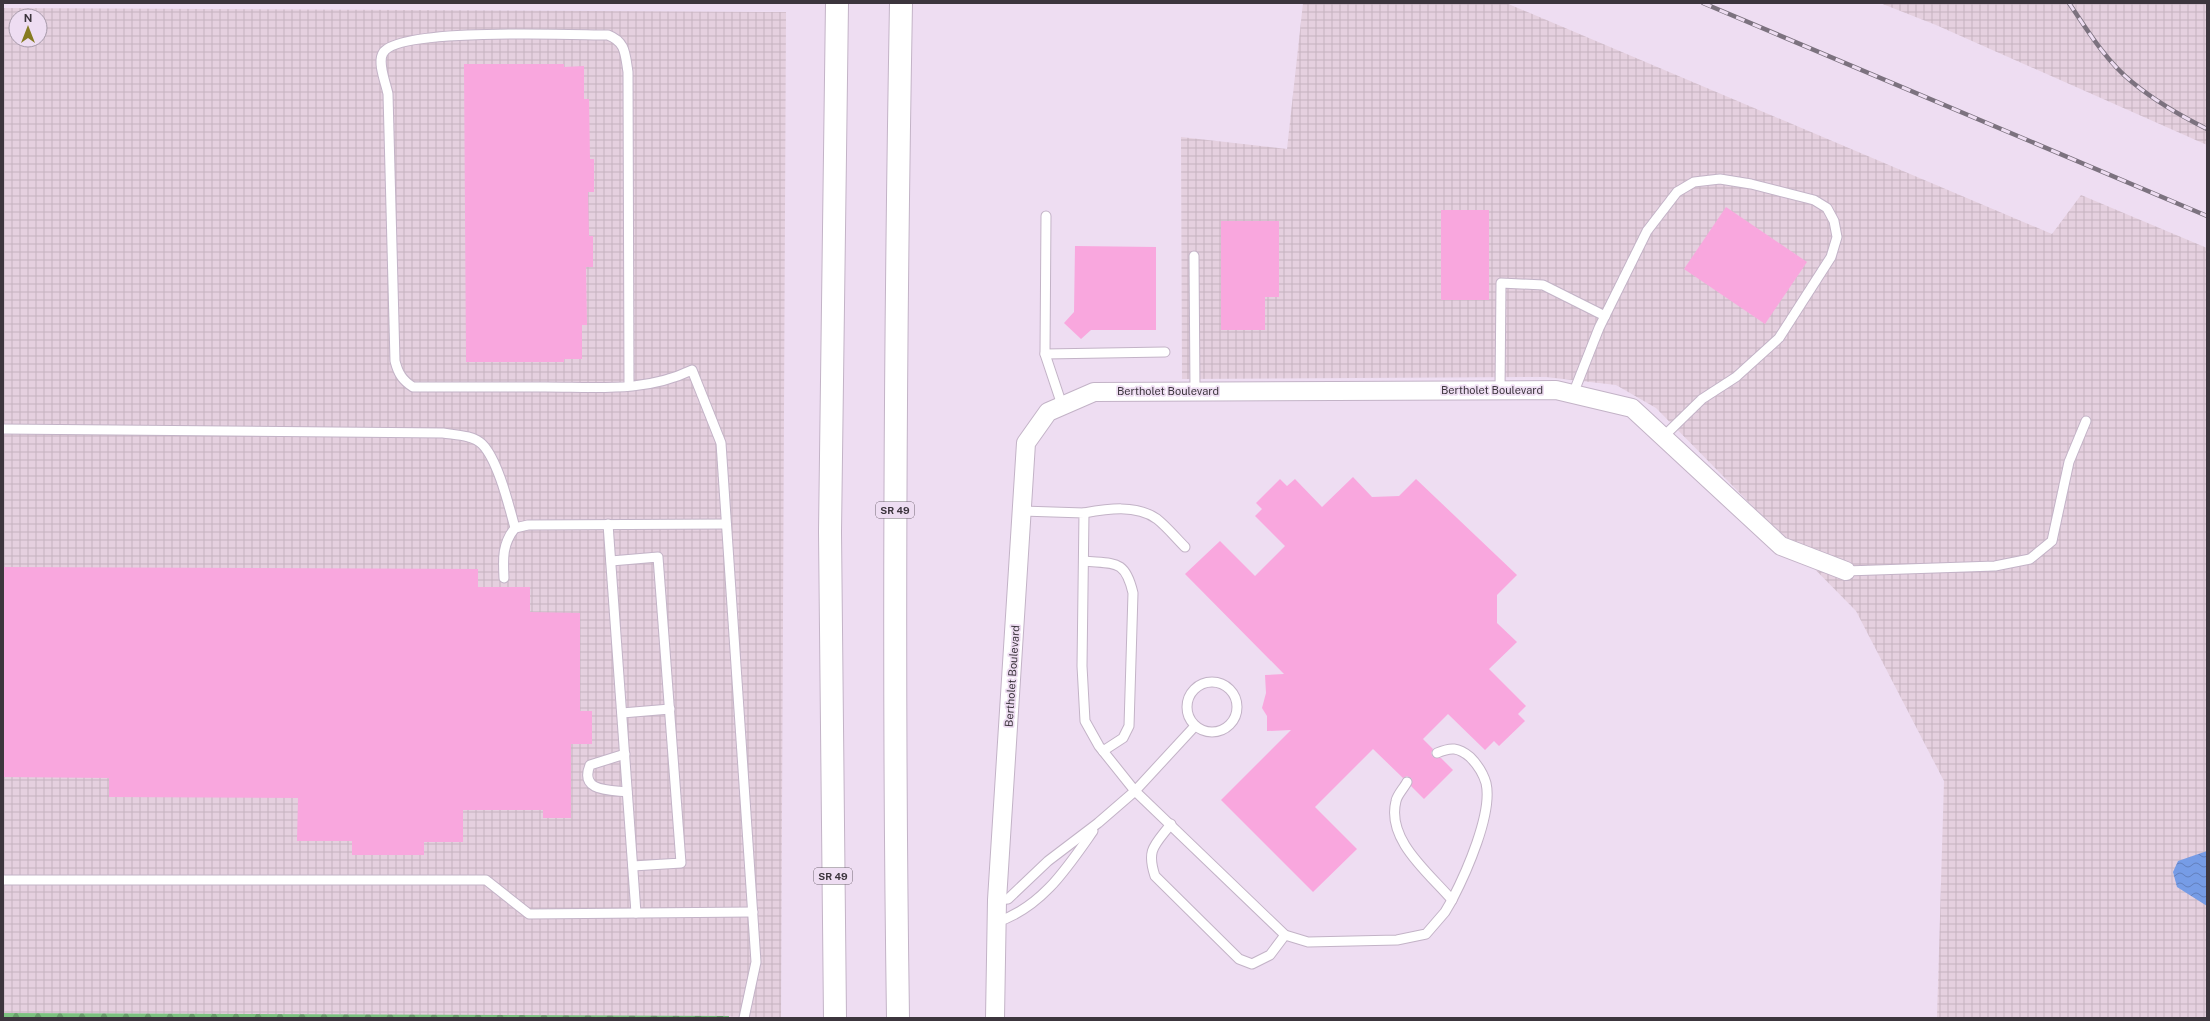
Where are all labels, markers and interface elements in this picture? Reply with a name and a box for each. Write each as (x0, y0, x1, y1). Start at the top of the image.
north arrow (8, 8, 48, 48)
text: N (24, 12, 32, 24)
street label: Bertholet Boulevard (1441, 384, 1543, 396)
street label: Bertholet Boulevard (1117, 385, 1219, 397)
road number: SR 49 (876, 502, 914, 518)
street label: Bertholet Boulevard (1002, 625, 1022, 727)
road number: SR 49 (814, 868, 852, 884)

